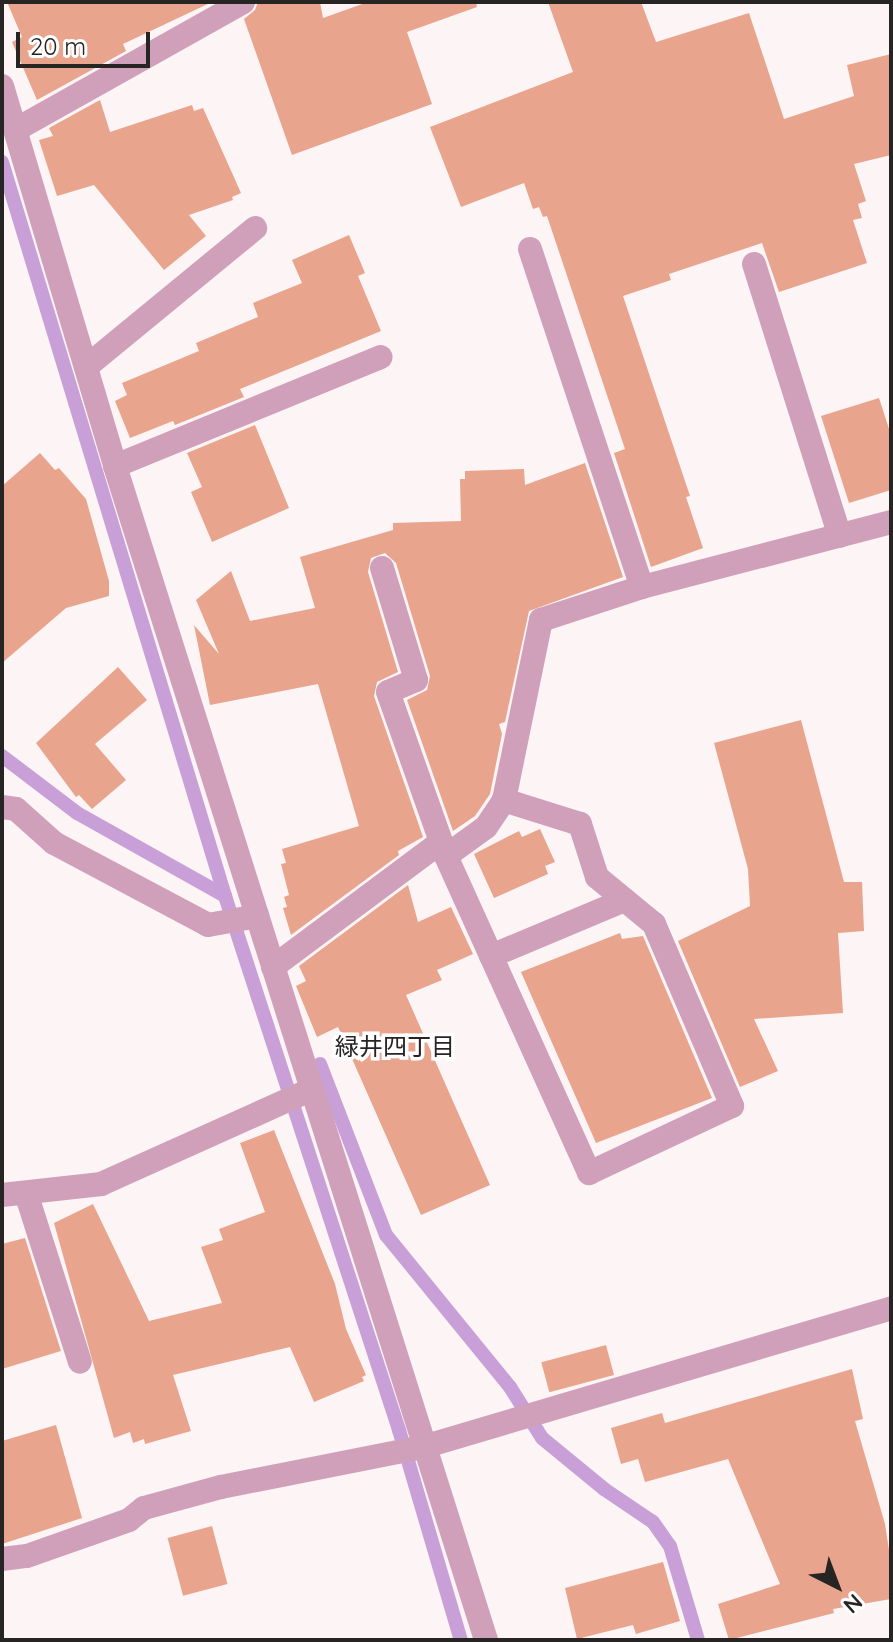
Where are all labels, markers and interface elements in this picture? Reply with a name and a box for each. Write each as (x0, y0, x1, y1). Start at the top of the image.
scale bar (20, 16, 154, 66)
text: 20 m (30, 31, 86, 61)
district label: 緑井四丁目 (335, 1033, 455, 1061)
north arrow (797, 1546, 877, 1626)
text: N (838, 1588, 868, 1620)

